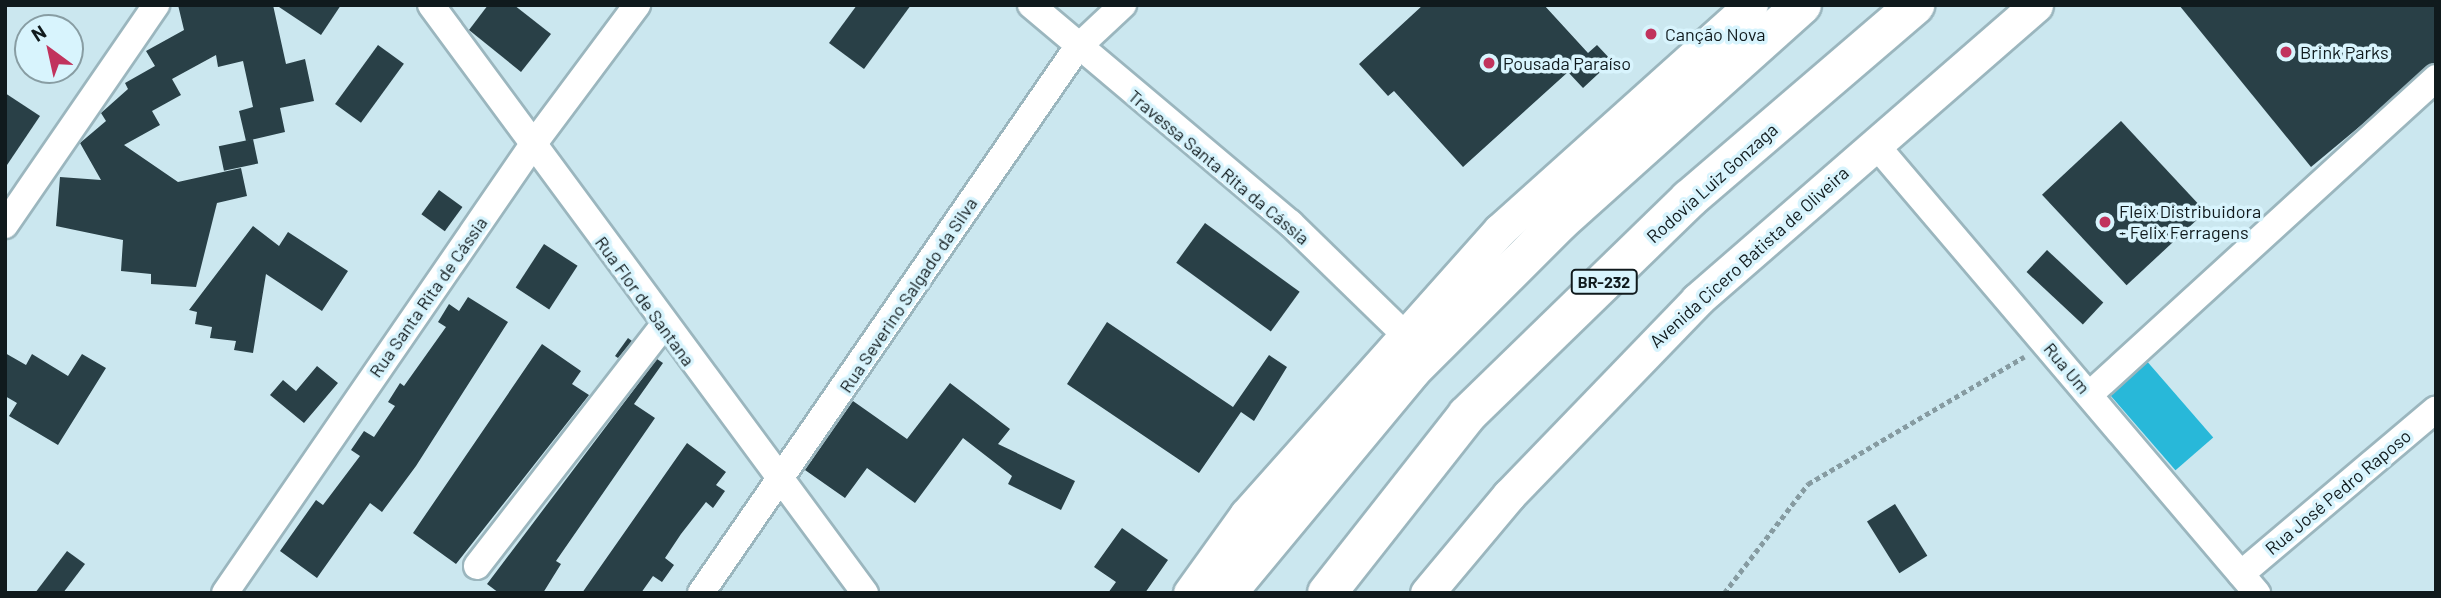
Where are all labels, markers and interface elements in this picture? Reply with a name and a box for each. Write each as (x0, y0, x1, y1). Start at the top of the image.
north arrow (14, 14, 84, 84)
text: N (27, 20, 50, 46)
place label: Canção Nova (1665, 23, 1766, 45)
marker: Canção Nova (1643, 26, 1659, 42)
place label: Brink Parks (2300, 41, 2389, 63)
marker: Brink Parks (2278, 44, 2294, 60)
place label: Pousada Paraíso (1503, 52, 1631, 74)
marker: Pousada Paraíso (1481, 55, 1497, 71)
street label: Travessa Santa Rita da Cássia (1124, 85, 1314, 249)
street label: Rodovia Luiz Gonzaga (1642, 119, 1782, 247)
street label: Avenida Cicero Batista de Oliveira (1645, 162, 1853, 352)
street label: Rua Severino Salgado da Silva (835, 193, 981, 397)
place label: Fleix Distribuidora - Felix Ferragens (2119, 201, 2261, 244)
street label: Rua Santa Rita de Cássia (364, 213, 492, 381)
marker: Fleix Distribuidora - Felix Ferragens (2097, 214, 2113, 230)
street label: Rua Flor de Santana (591, 232, 699, 370)
road number: BR-232 (1569, 270, 1639, 294)
street label: Rua Um (2039, 338, 2095, 398)
street label: Rua José Pedro Raposo (2261, 425, 2415, 559)

